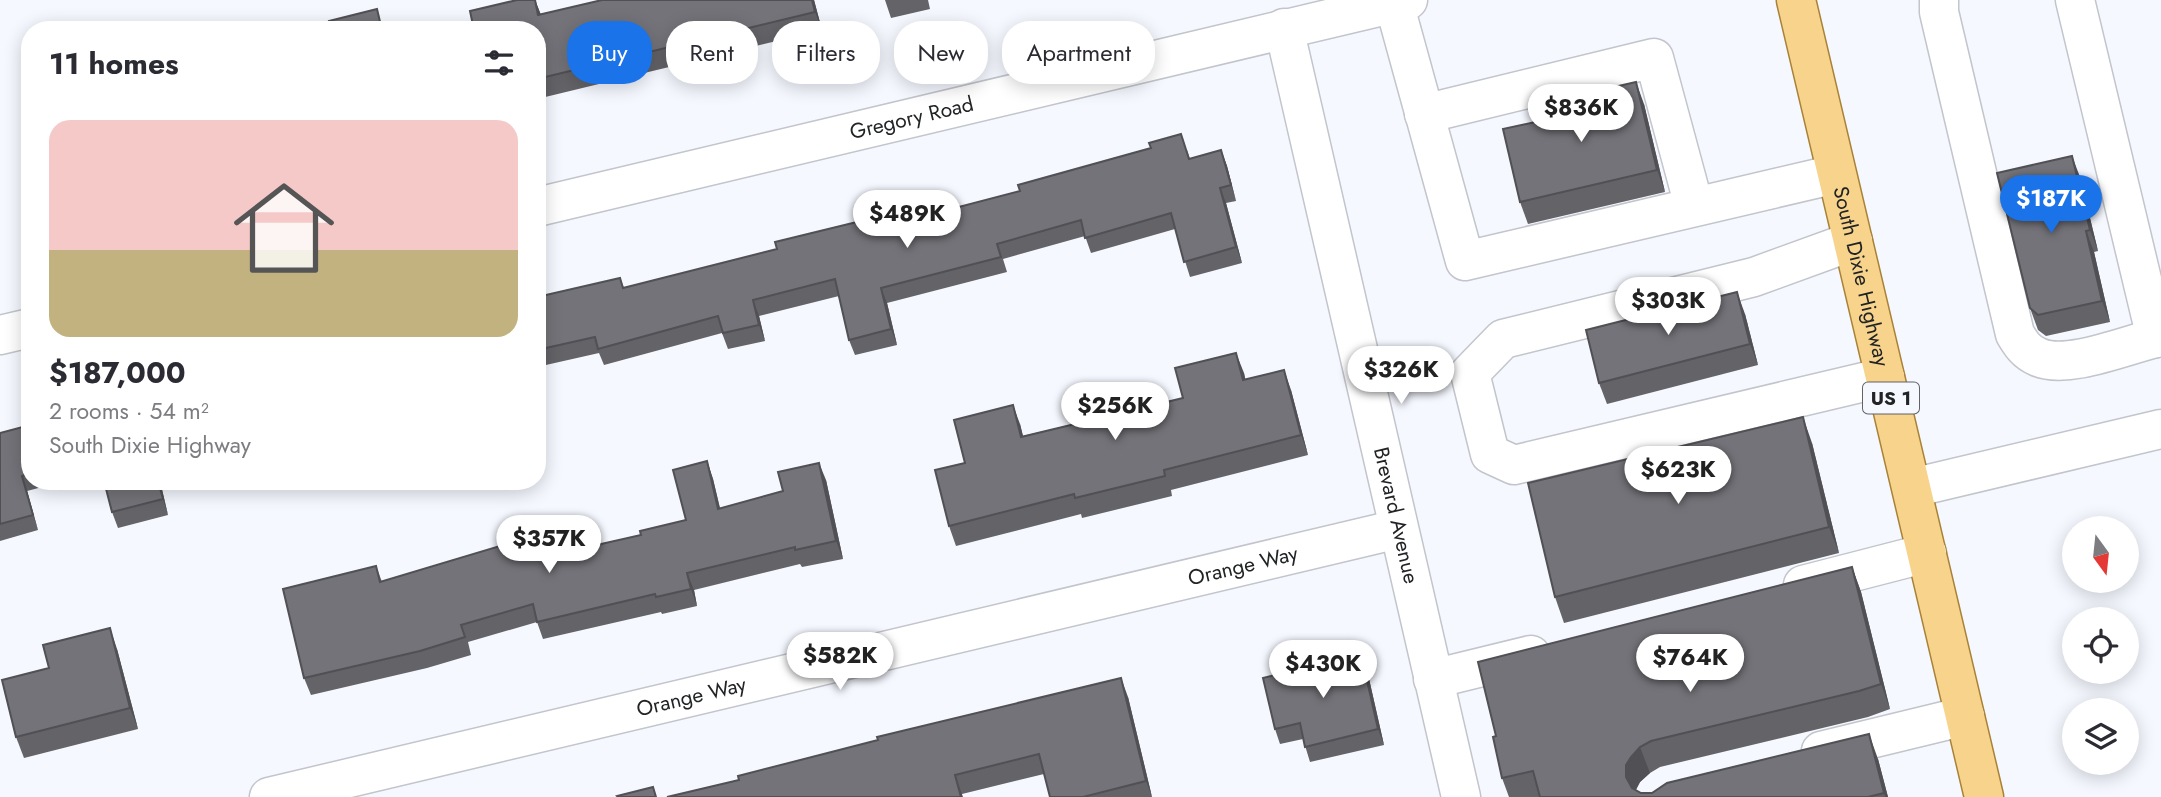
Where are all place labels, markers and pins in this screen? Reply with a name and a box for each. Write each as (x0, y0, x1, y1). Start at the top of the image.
pin: $836K (1532, 85, 1630, 144)
pin: $187K (2002, 176, 2100, 235)
pin: $489K (858, 190, 956, 250)
pin: $303K (1619, 278, 1717, 337)
pin: $326K (1352, 346, 1450, 406)
pin: $256K (1066, 382, 1164, 442)
pin: $623K (1629, 447, 1727, 506)
pin: $357K (500, 516, 598, 575)
pin: $582K (791, 632, 889, 692)
pin: $764K (1641, 634, 1739, 694)
pin: $430K (1274, 640, 1372, 700)

